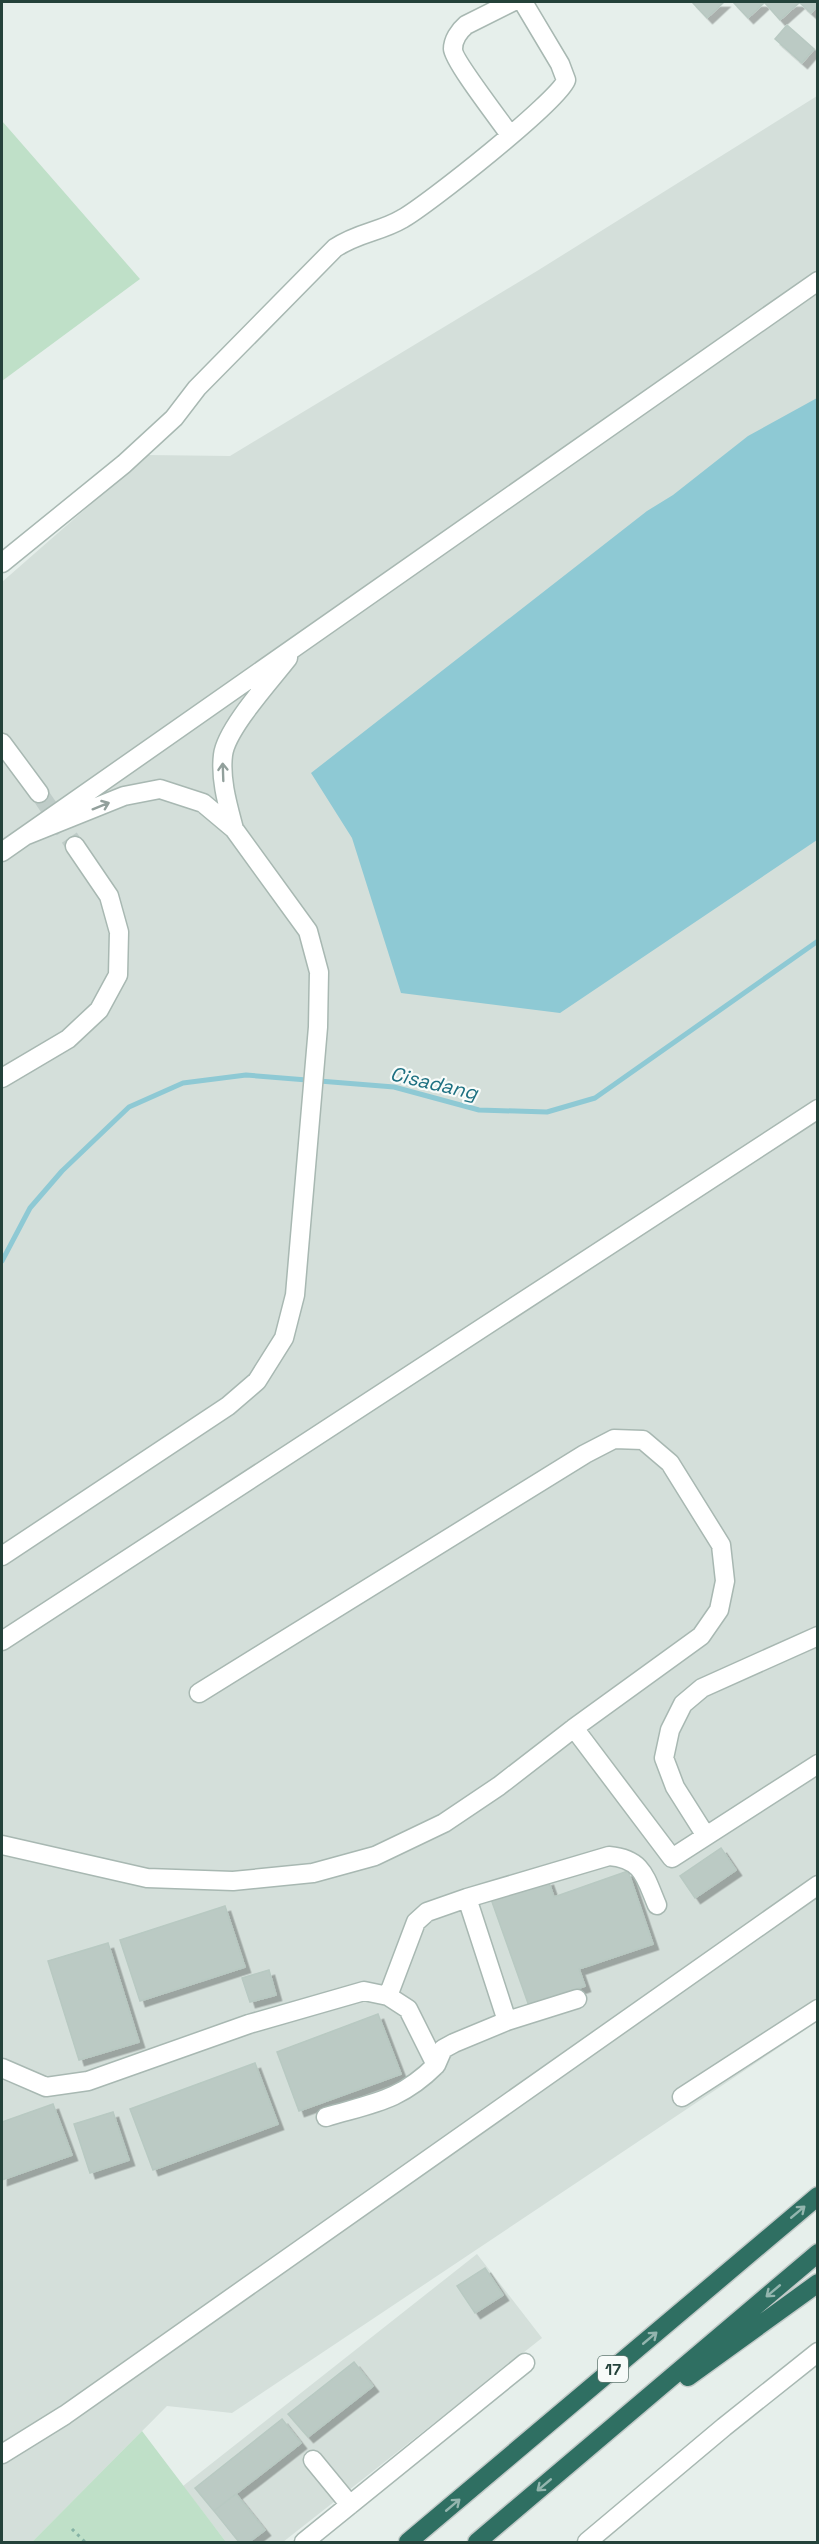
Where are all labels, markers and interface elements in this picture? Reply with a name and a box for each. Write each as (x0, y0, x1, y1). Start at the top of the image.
one-way arrow (218, 762, 229, 782)
one-way arrow (91, 800, 109, 811)
water label: Cisadang (388, 1060, 481, 1106)
one-way arrow (790, 2205, 805, 2219)
one-way arrow (766, 2284, 781, 2298)
one-way arrow (642, 2331, 657, 2345)
road number: 17 (598, 2356, 628, 2382)
one-way arrow (537, 2478, 552, 2492)
one-way arrow (445, 2498, 460, 2512)

